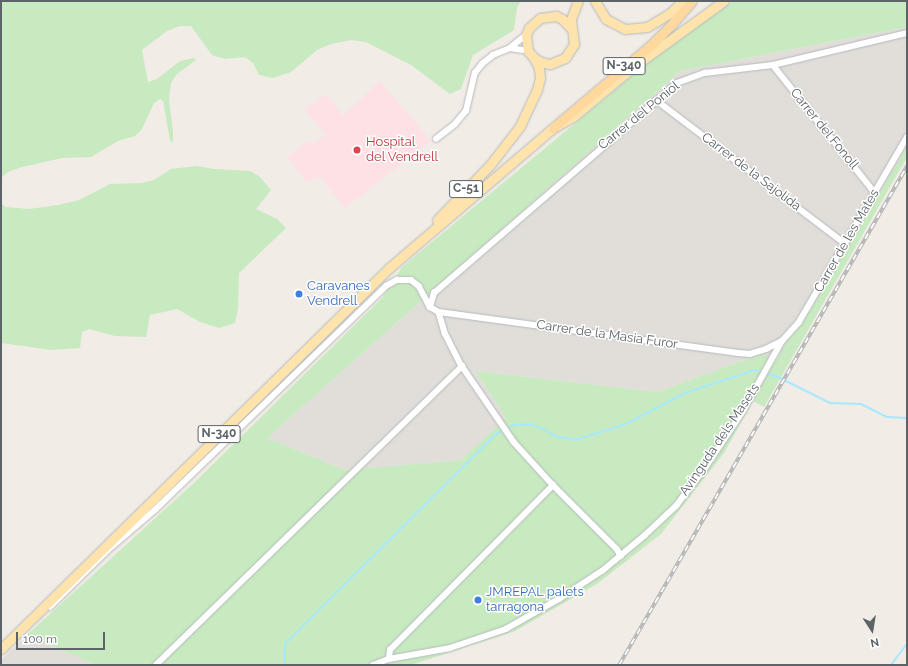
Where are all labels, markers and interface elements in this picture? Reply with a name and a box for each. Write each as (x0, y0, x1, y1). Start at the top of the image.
road number: N-340 (602, 56, 646, 76)
street label: Carrer del Poniol (595, 78, 683, 154)
street label: Carrer del Fonoll (786, 85, 862, 173)
street label: Carrer de la Sajolida (698, 129, 804, 215)
place label: Hospital del Vendrell (366, 135, 439, 166)
marker: Hospital del Vendrell (351, 144, 363, 156)
road number: C-51 (449, 179, 483, 199)
street label: Carrer de les Mates (811, 187, 883, 295)
place label: Caravanes Vendrell (307, 279, 370, 310)
marker: Caravanes Vendrell (294, 289, 304, 299)
street label: Carrer de la Masia Furor (535, 317, 679, 353)
street label: Avinguda dels Masets (677, 381, 763, 499)
road number: N-340 (197, 424, 241, 444)
place label: JMREPAL palets tarragona (486, 585, 584, 616)
marker: JMREPAL palets tarragona (473, 595, 483, 605)
north arrow (852, 610, 892, 650)
scale bar (18, 624, 107, 650)
text: 100 m (23, 632, 57, 646)
text: N (869, 635, 880, 649)

